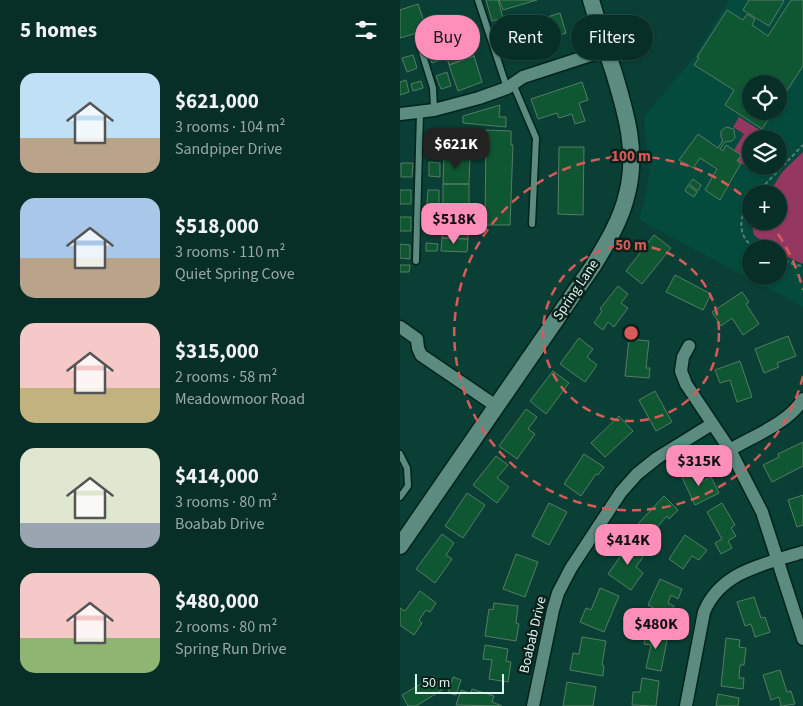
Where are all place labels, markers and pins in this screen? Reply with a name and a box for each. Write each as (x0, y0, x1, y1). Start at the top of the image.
pin: $621K (421, 128, 491, 170)
pin: $518K (419, 202, 489, 245)
centre of rings (622, 324, 640, 342)
pin: $315K (664, 444, 734, 487)
pin: $414K (593, 524, 663, 566)
pin: $480K (621, 608, 691, 650)

